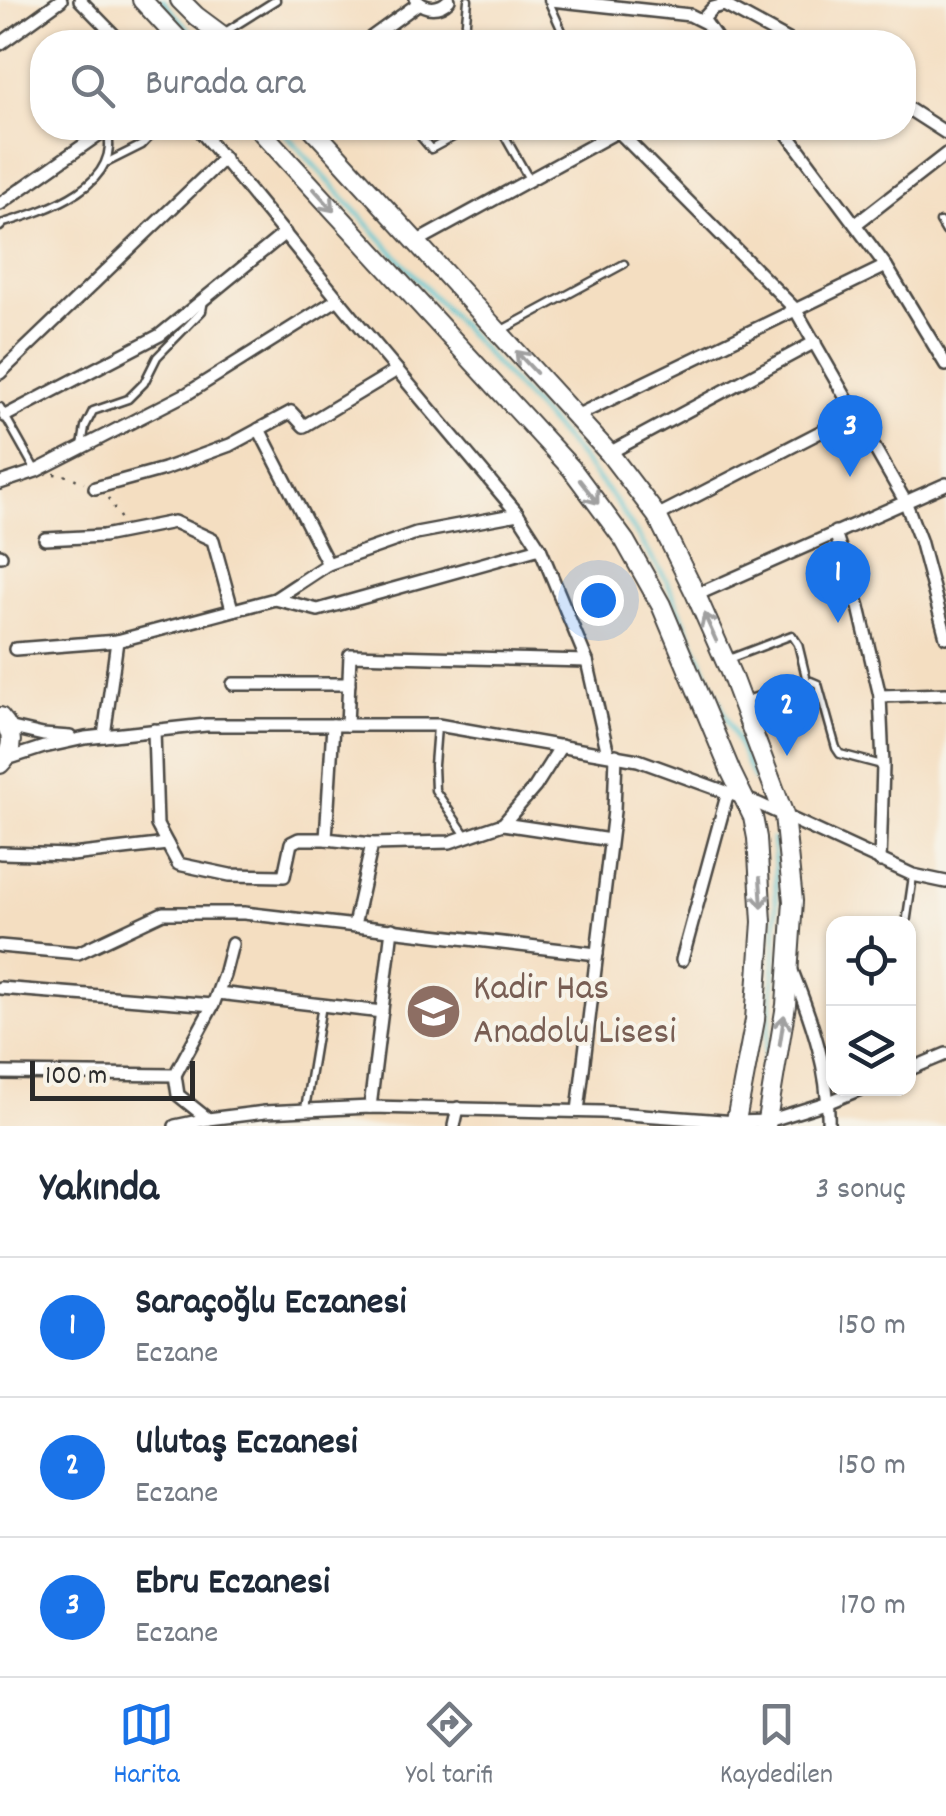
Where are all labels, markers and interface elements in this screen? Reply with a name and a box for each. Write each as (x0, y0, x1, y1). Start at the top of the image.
search box (30, 30, 916, 140)
icon: search (65, 58, 120, 113)
text: Burada ara (145, 58, 305, 113)
one-way arrow (312, 187, 335, 212)
one-way arrow (515, 350, 538, 375)
pin: 3 (818, 394, 882, 477)
one-way arrow (579, 478, 600, 505)
pin: 1 (806, 540, 870, 623)
your location (573, 575, 624, 626)
one-way arrow (700, 612, 718, 643)
pin: 2 (754, 674, 820, 756)
one-way arrow (751, 876, 770, 908)
map controls (826, 916, 916, 1096)
button: locate (826, 916, 916, 1006)
place label: Kadir Has Anadolu Lisesi (473, 963, 676, 1062)
school or university icon: Kadir Has Anadolu Lisesi (404, 982, 464, 1042)
button: layers (826, 1006, 916, 1096)
one-way arrow (774, 1014, 792, 1047)
scale bar (30, 1056, 195, 1100)
text: 100 m (45, 1058, 107, 1098)
text: Yakında (40, 1161, 159, 1221)
text: 3 sonuç (815, 1168, 906, 1214)
text: Saraçoğlu Eczanesi (135, 1277, 406, 1332)
text: 1 (69, 1304, 76, 1350)
text: 150 m (837, 1304, 906, 1350)
text: Eczane (135, 1332, 218, 1378)
text: Ulutaş Eczanesi (135, 1417, 358, 1472)
text: 2 (66, 1444, 79, 1490)
text: 150 m (837, 1444, 906, 1490)
text: Eczane (135, 1472, 218, 1518)
text: Ebru Eczanesi (135, 1557, 330, 1612)
text: 3 (65, 1584, 80, 1630)
text: 170 m (840, 1584, 906, 1630)
text: Eczane (135, 1612, 218, 1658)
tab: Harita (113, 1697, 180, 1797)
tab: Yol tarifi (406, 1697, 494, 1797)
tab: Kaydedilen (720, 1697, 833, 1797)

